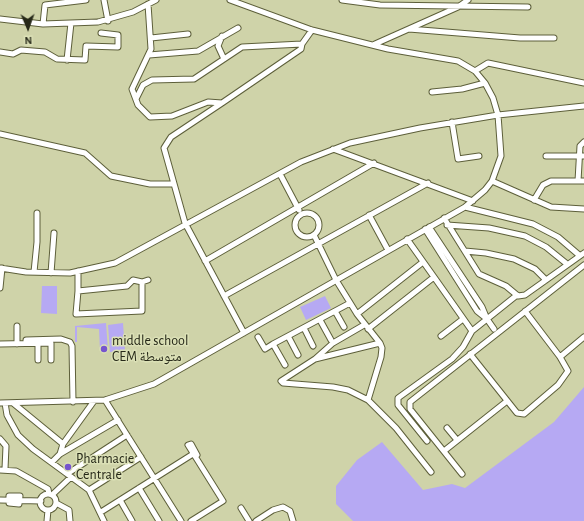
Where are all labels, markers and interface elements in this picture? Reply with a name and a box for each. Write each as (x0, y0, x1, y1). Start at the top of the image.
north arrow (8, 8, 48, 48)
text: N (24, 35, 32, 46)
place label: middle school CEM متوسطة (112, 333, 188, 366)
marker: middle school CEM متوسطة (99, 344, 109, 354)
place label: Pharmacie Centrale (76, 451, 134, 484)
marker: Pharmacie Centrale (63, 462, 73, 472)

